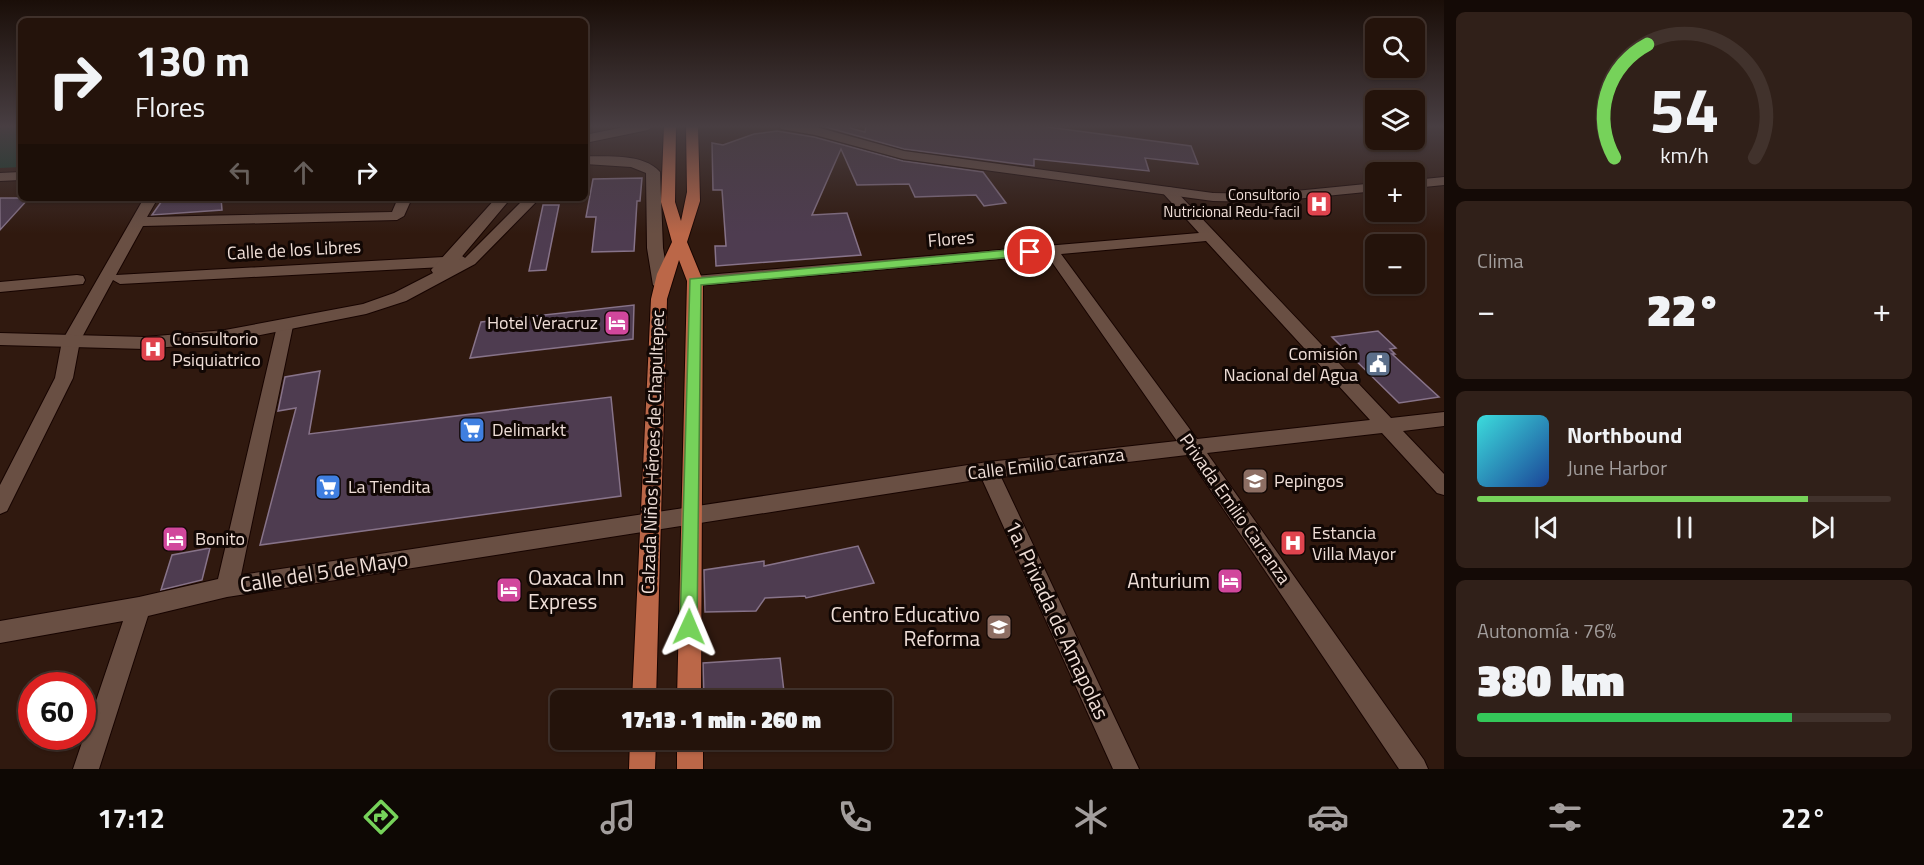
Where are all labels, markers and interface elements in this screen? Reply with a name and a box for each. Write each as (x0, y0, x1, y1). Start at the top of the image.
map controls (1365, 18, 1425, 294)
button: search (1365, 18, 1425, 78)
text: 130 m (135, 28, 250, 92)
icon: right (36, 42, 114, 120)
text: 54 (1649, 61, 1719, 156)
text: Flores (135, 86, 205, 127)
button: layers (1365, 90, 1425, 150)
text: km/h (1660, 139, 1708, 171)
icon: left (224, 156, 257, 189)
icon: ahead (287, 156, 320, 189)
icon: right (350, 156, 383, 189)
button: + (1365, 162, 1425, 222)
place label: Consultorio Nutricional Redu-facil (1163, 183, 1300, 223)
hospital icon: Consultorio Nutricional Redu-facil (1304, 189, 1334, 219)
street label: Flores (927, 223, 975, 254)
pin (1004, 226, 1055, 277)
street label: Calle de los Libres (226, 233, 362, 266)
button: − (1365, 234, 1425, 294)
icon: arrive (1013, 235, 1046, 268)
text: Clima (1477, 245, 1524, 276)
text: 22° (1647, 275, 1721, 343)
text: − (1477, 285, 1495, 335)
text: + (1873, 285, 1891, 335)
hotel icon: Hotel Veracruz (602, 308, 632, 338)
place label: Hotel Veracruz (487, 309, 598, 336)
street label: Calzada Niños Héroes de Chapultepec (634, 309, 671, 595)
place label: Consultorio Psiquiatrico (172, 325, 261, 373)
hospital icon: Consultorio Psiquiatrico (138, 334, 168, 364)
place label: Comisión Nacional del Agua (1224, 340, 1358, 388)
public building icon: Comisión Nacional del Agua (1363, 349, 1393, 379)
supermarket icon: Delimarkt (457, 415, 487, 445)
place label: Delimarkt (492, 416, 567, 443)
text: Northbound (1567, 418, 1682, 452)
street label: Privada Emilio Carranza (1173, 428, 1298, 590)
street label: Calle Emilio Carranza (966, 440, 1126, 487)
text: June Harbor (1567, 452, 1667, 483)
school or university icon: Pepingos (1240, 466, 1270, 496)
place label: Pepingos (1274, 467, 1344, 494)
supermarket icon: La Tiendita (313, 472, 343, 502)
place label: La Tiendita (348, 473, 431, 500)
icon: previous (1530, 511, 1563, 544)
icon: pause (1668, 511, 1701, 544)
icon: next (1806, 511, 1839, 544)
street label: 1a. Privada de Amapolas (998, 515, 1118, 725)
place label: Estancia Villa Mayor (1312, 519, 1396, 567)
hotel icon: Bonito (160, 524, 190, 554)
place label: Bonito (195, 525, 245, 552)
hospital icon: Estancia Villa Mayor (1278, 528, 1308, 558)
street label: Calle del 5 de Mayo (237, 542, 410, 600)
place label: Oaxaca Inn Express (528, 561, 624, 617)
place label: Anturium (1127, 564, 1210, 596)
hotel icon: Anturium (1215, 566, 1245, 596)
hotel icon: Oaxaca Inn Express (494, 575, 524, 605)
position arrow (657, 595, 721, 659)
place label: Centro Educativo Reforma (831, 598, 980, 654)
school or university icon: Centro Educativo Reforma (984, 612, 1014, 642)
text: Autonomía · 76% (1477, 615, 1616, 646)
text: 380 km (1477, 645, 1625, 713)
speed limit sign: 60 (18, 672, 96, 750)
text: 17:13 · 1 min · 260 m (621, 703, 821, 737)
icon: directions (360, 796, 402, 838)
icon: music (597, 796, 639, 838)
icon: phone (834, 796, 876, 838)
icon: climate (1070, 796, 1112, 838)
icon: car (1307, 796, 1349, 838)
icon: filters (1544, 796, 1586, 838)
text: 17:12 (97, 797, 165, 838)
text: 22° (1781, 797, 1826, 838)

